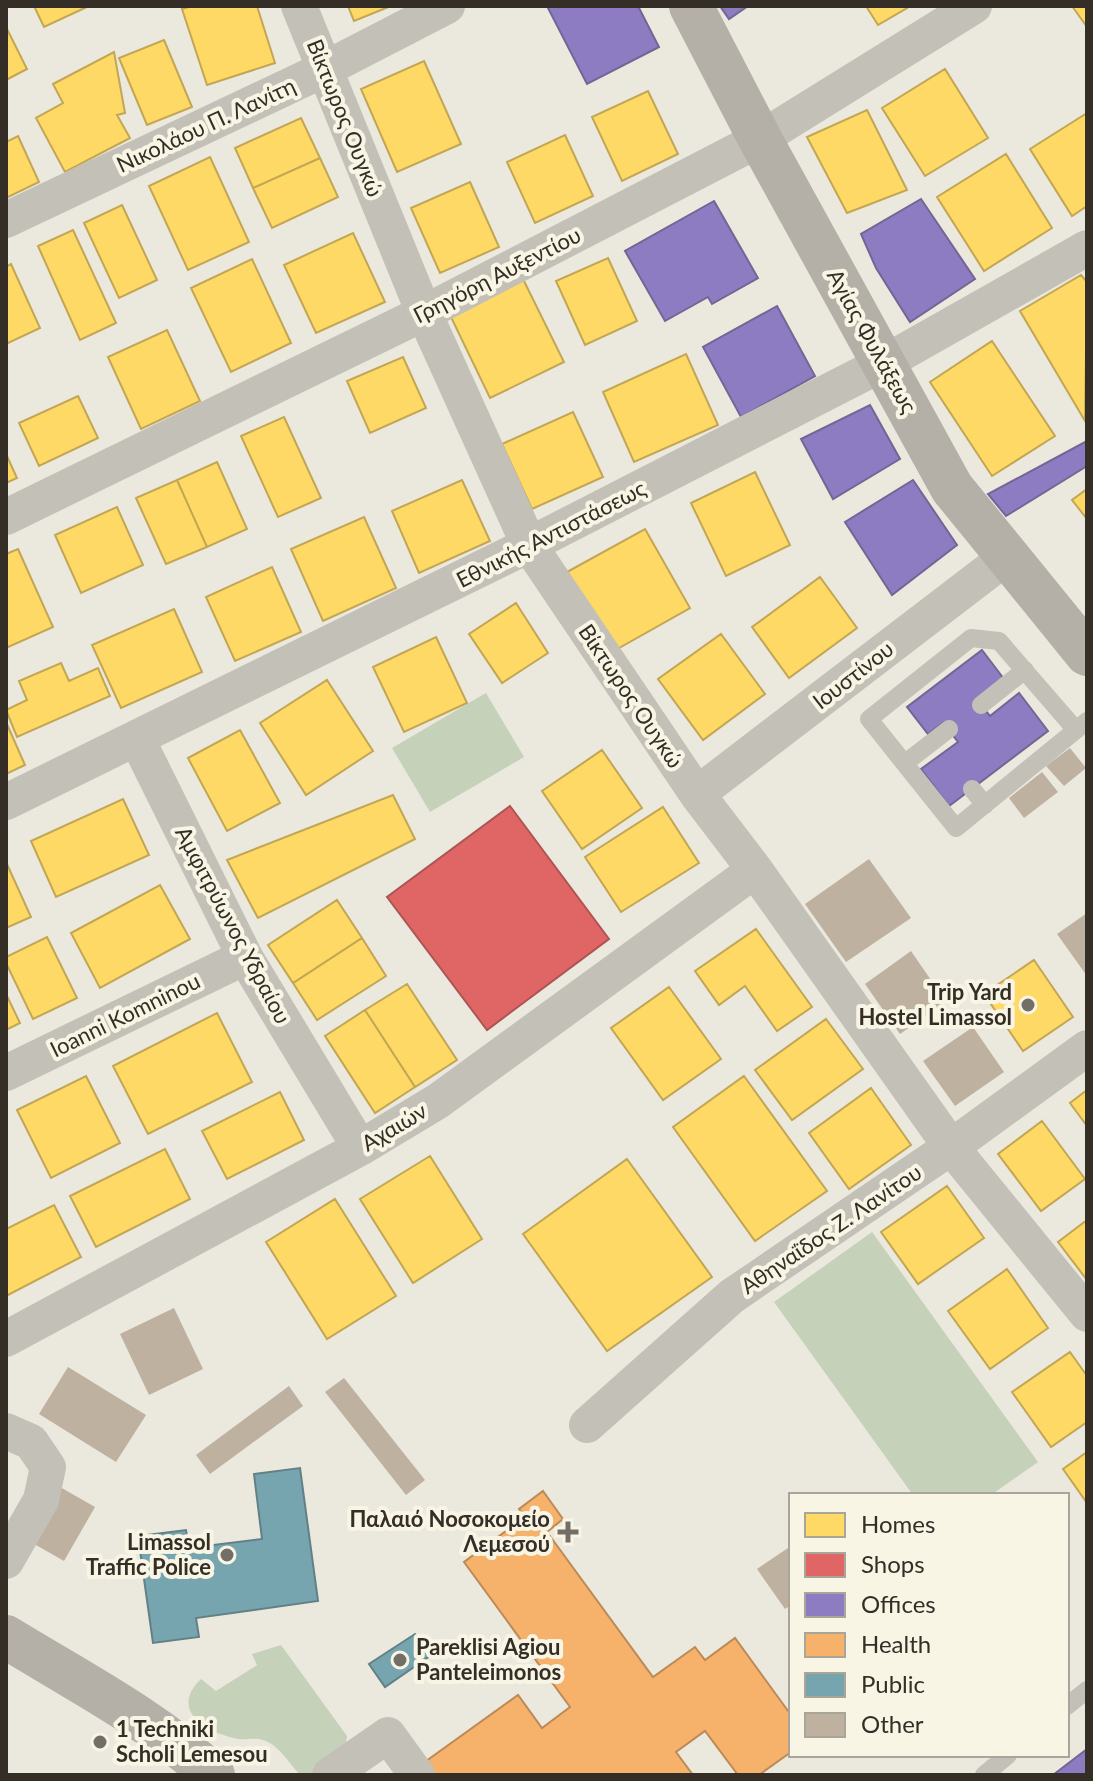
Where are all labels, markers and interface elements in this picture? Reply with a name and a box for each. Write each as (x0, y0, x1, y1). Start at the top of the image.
street label: Βίκτωρος Ουγκώ (302, 35, 389, 201)
street label: Νικολάου Π. Λανίτη (112, 71, 300, 178)
street label: Γρηγόρη Αυξεντίου (408, 221, 585, 328)
street label: Αγίας Φυλάξεως (822, 264, 923, 417)
street label: Εθνικής Αντιστάσεως (452, 474, 650, 593)
street label: Βίκτωρος Ουγκώ (573, 619, 689, 773)
street label: Ιουστίνου (807, 635, 899, 715)
street label: Αμφιτρύωνος Υδραίου (170, 821, 297, 1028)
street label: Ioanni Komninou (45, 967, 204, 1063)
place label: Trip Yard Hostel Limassol (858, 978, 1012, 1030)
marker: Trip Yard Hostel Limassol (1019, 996, 1037, 1014)
street label: Αχαιών (356, 1097, 431, 1156)
street label: Αθηναΐδος Ζ. Λανίτου (735, 1158, 926, 1299)
legend (789, 1493, 1069, 1757)
place label: Παλαιό Νοσοκομείο Λεμεσού (350, 1505, 550, 1557)
text: Homes (861, 1509, 935, 1538)
marker: Παλαιό Νοσοκομείο Λεμεσού (557, 1521, 579, 1543)
place label: Limassol Traffic Police (86, 1528, 211, 1580)
marker: Limassol Traffic Police (218, 1546, 236, 1564)
text: Shops (861, 1549, 925, 1578)
text: Offices (861, 1589, 936, 1618)
text: Health (861, 1629, 931, 1658)
place label: Pareklisi Agiou Panteleimonos (416, 1633, 561, 1685)
marker: Pareklisi Agiou Panteleimonos (391, 1651, 409, 1669)
text: Public (861, 1669, 925, 1698)
text: Other (861, 1709, 924, 1738)
place label: 1 Techniki Scholi Lemesou (116, 1715, 268, 1767)
marker: 1 Techniki Scholi Lemesou (91, 1733, 109, 1751)

